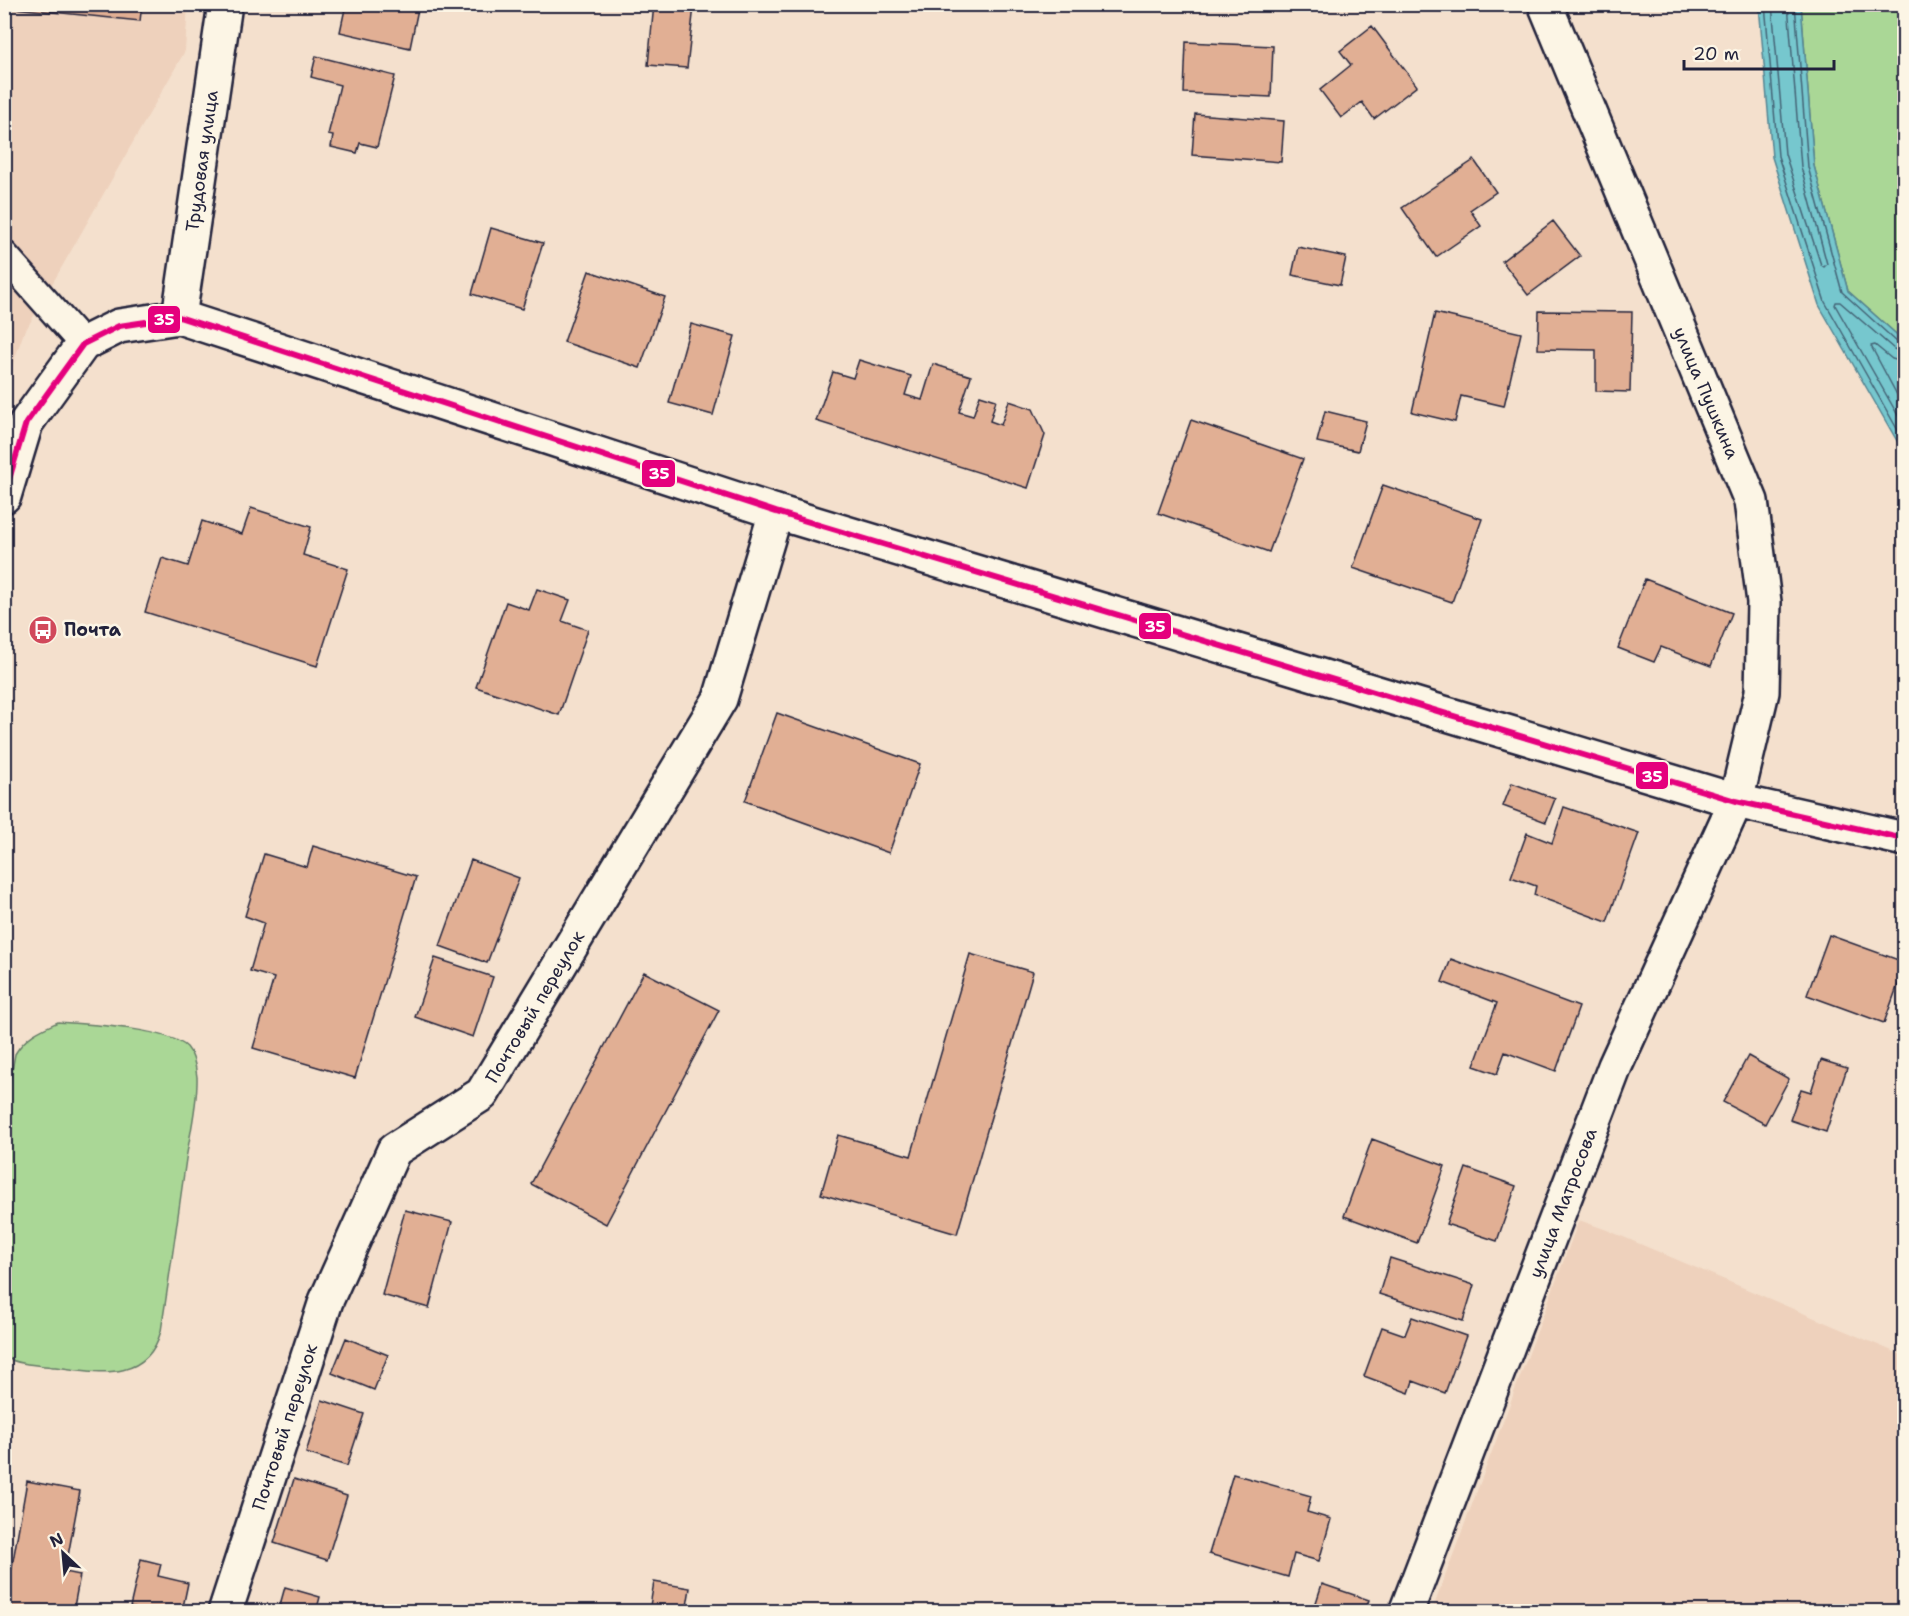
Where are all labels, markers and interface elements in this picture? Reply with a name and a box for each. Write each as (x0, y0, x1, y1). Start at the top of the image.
scale bar (1684, 33, 1834, 71)
text: 20 m (1693, 42, 1739, 66)
street label: Трудовая улица (180, 89, 224, 233)
line badge: 35 (147, 305, 181, 334)
text: 35 (153, 309, 175, 330)
street label: улица Пушкина (1667, 323, 1745, 463)
line badge: 35 (641, 459, 676, 488)
text: 35 (648, 463, 670, 484)
line badge: 35 (1138, 612, 1172, 640)
bus stop icon: Почта (27, 614, 59, 646)
text: 35 (1144, 616, 1166, 637)
place label: Почта (64, 618, 122, 642)
line badge: 35 (1635, 761, 1669, 790)
text: 35 (1641, 766, 1663, 787)
street label: Почтовый переулок (480, 926, 590, 1088)
street label: улица Матросова (1523, 1125, 1603, 1281)
street label: Почтовый переулок (247, 1340, 323, 1513)
north arrow (33, 1523, 93, 1583)
text: N (46, 1528, 67, 1552)

